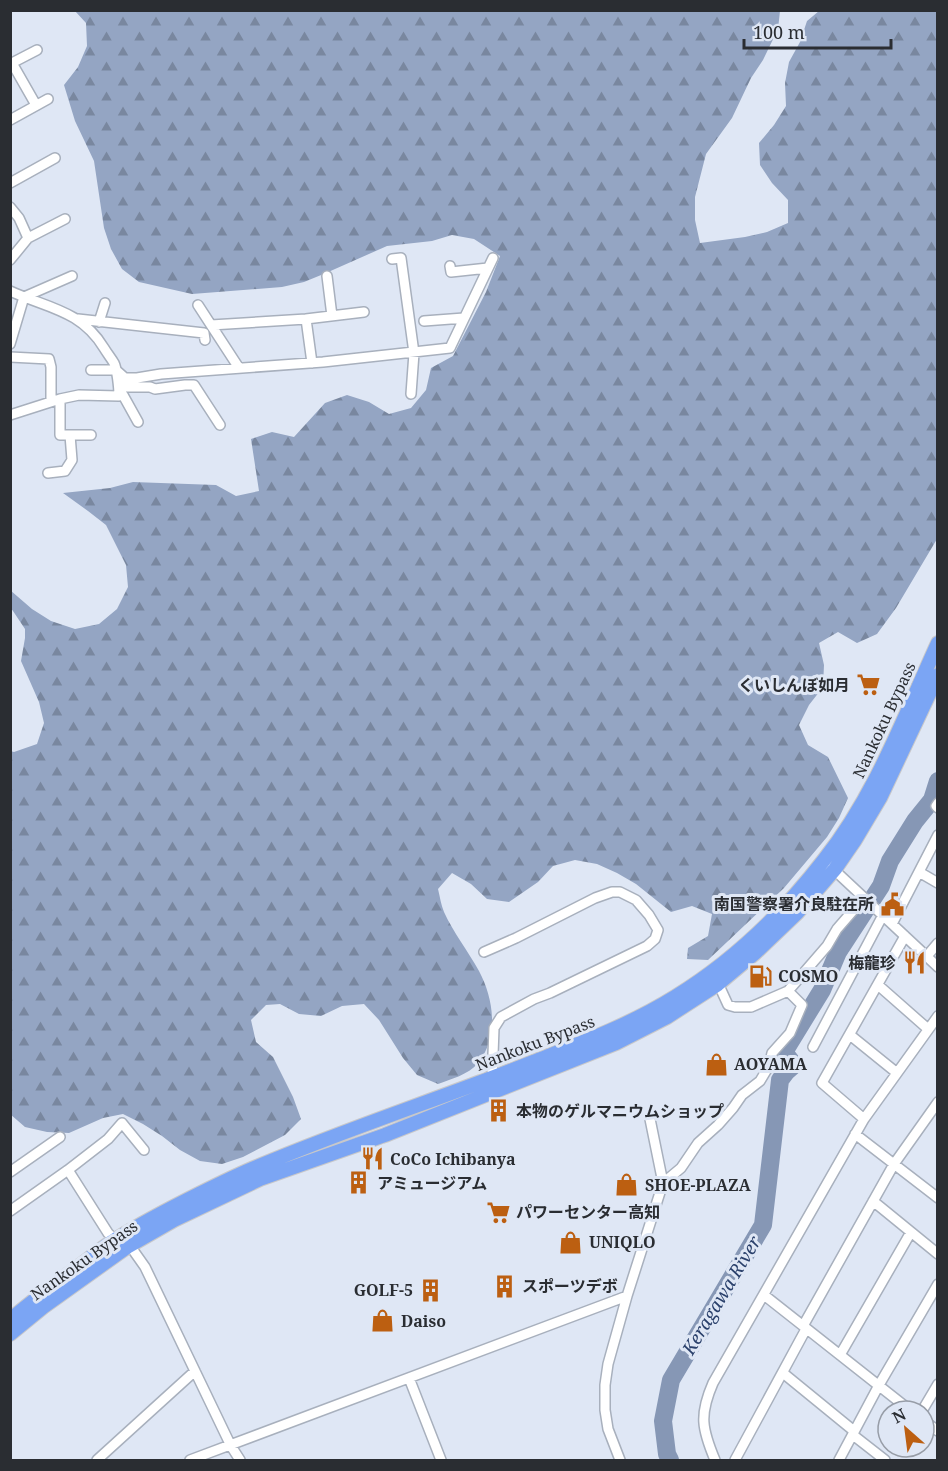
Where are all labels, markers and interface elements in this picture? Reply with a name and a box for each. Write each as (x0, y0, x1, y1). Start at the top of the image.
scale bar (744, 12, 891, 50)
text: 100 m (753, 20, 805, 44)
street label: Nankoku Bypass (847, 658, 921, 782)
supermarket icon: くいしんぼ如月 (855, 672, 881, 698)
place label: くいしんぼ如月 (738, 674, 850, 696)
public building icon: 南国警察署介良駐在所 (879, 891, 905, 917)
place label: 南国警察署介良駐在所 (714, 893, 874, 915)
restaurant icon: 梅龍珍 (901, 950, 927, 976)
place label: 梅龍珍 (848, 952, 896, 974)
fuel station icon: COSMO (747, 963, 773, 989)
place label: COSMO (778, 965, 838, 987)
street label: Nankoku Bypass (472, 1010, 598, 1076)
shop icon: AOYAMA (703, 1051, 729, 1077)
place label: AOYAMA (734, 1053, 808, 1075)
building icon: 本物のゲルマニウムショップ (485, 1098, 511, 1124)
place label: 本物のゲルマニウムショップ (516, 1100, 724, 1122)
restaurant icon: CoCo Ichibanya (359, 1146, 385, 1172)
place label: CoCo Ichibanya (390, 1148, 516, 1170)
building icon: アミュージアム (346, 1170, 372, 1196)
place label: アミュージアム (377, 1172, 487, 1194)
shop icon: SHOE-PLAZA (614, 1172, 640, 1198)
place label: SHOE-PLAZA (645, 1174, 752, 1196)
supermarket icon: パワーセンター高知 (485, 1199, 511, 1225)
place label: パワーセンター高知 (516, 1201, 660, 1223)
street label: Nankoku Bypass (26, 1215, 142, 1305)
shop icon: UNIQLO (558, 1229, 584, 1255)
place label: UNIQLO (589, 1231, 656, 1253)
water label: Keragawa River (676, 1231, 766, 1360)
building icon: スポーツデボ (491, 1273, 517, 1299)
place label: スポーツデボ (522, 1275, 618, 1297)
building icon: GOLF-5 (418, 1277, 444, 1303)
place label: GOLF-5 (354, 1279, 413, 1301)
shop icon: Daiso (370, 1308, 396, 1334)
place label: Daiso (401, 1310, 446, 1332)
north arrow (876, 1399, 936, 1459)
text: N (888, 1403, 910, 1428)

